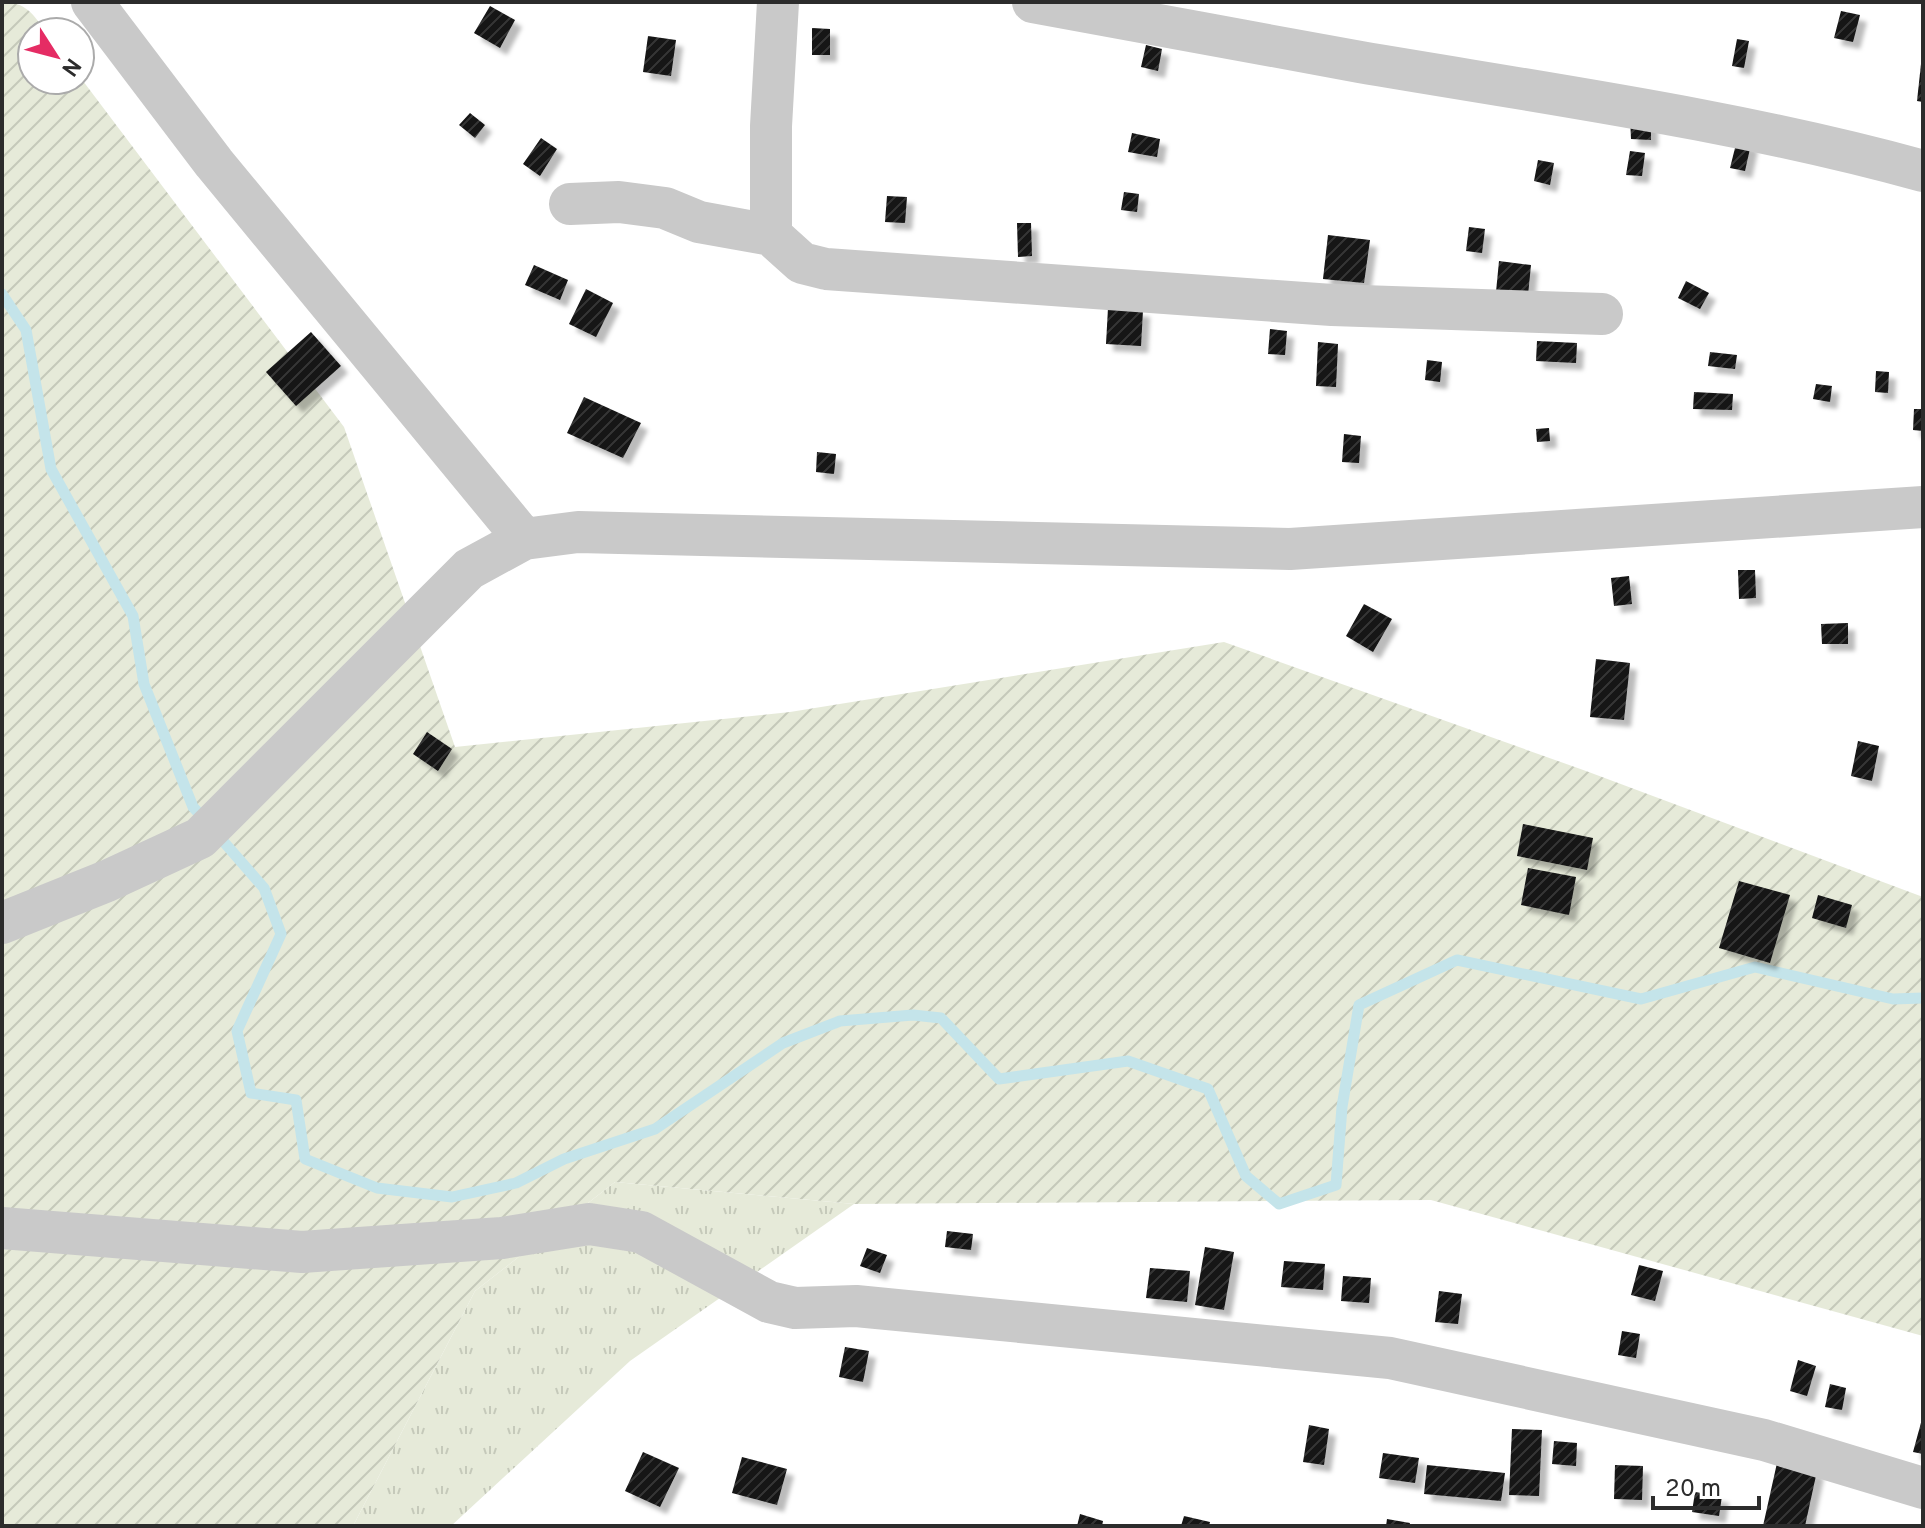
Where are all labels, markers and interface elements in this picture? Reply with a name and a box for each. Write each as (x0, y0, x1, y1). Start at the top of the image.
north arrow (16, 16, 96, 96)
text: N (55, 52, 86, 81)
scale bar (1653, 1460, 1759, 1510)
text: 20 m (1665, 1475, 1721, 1505)

